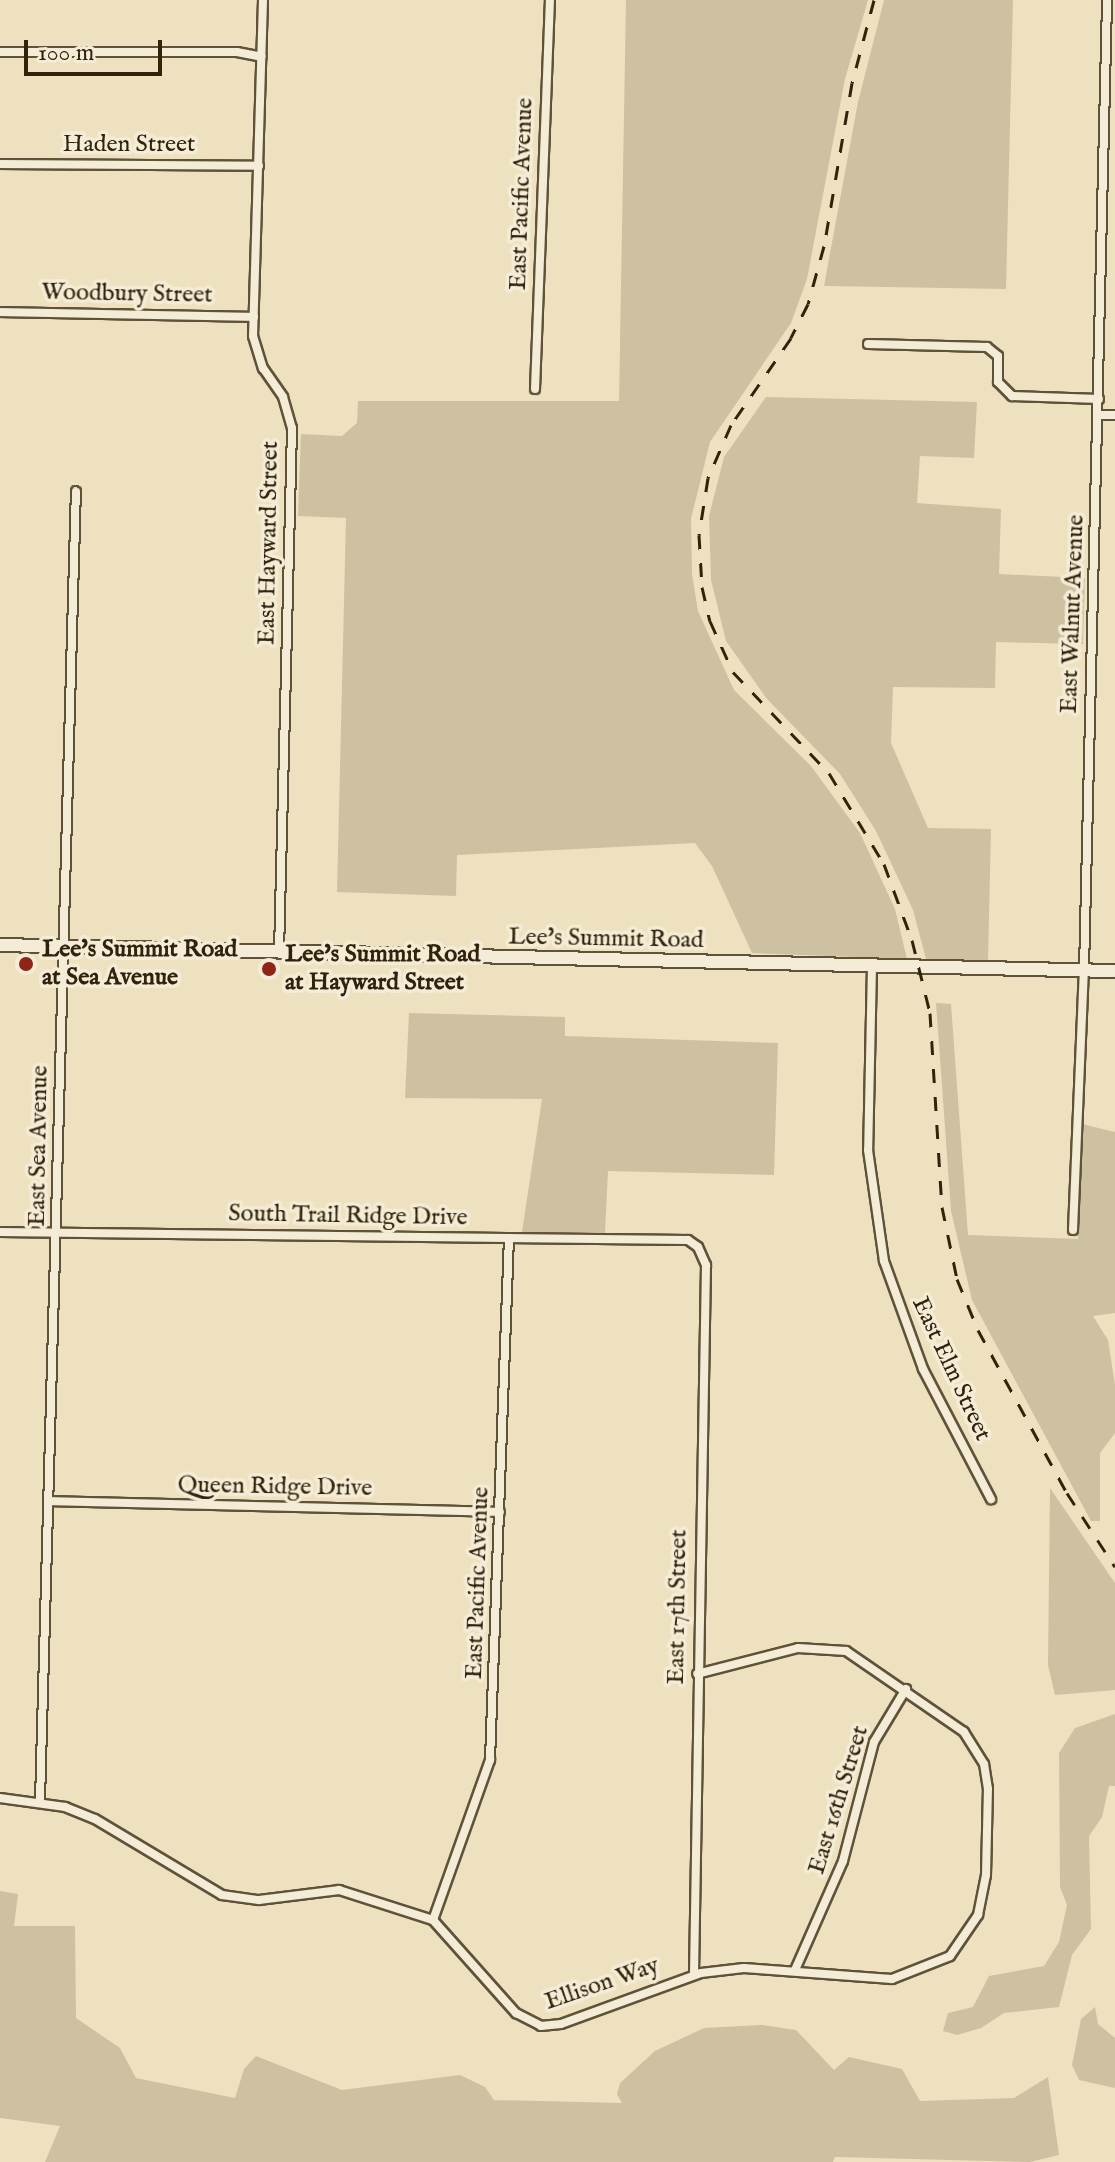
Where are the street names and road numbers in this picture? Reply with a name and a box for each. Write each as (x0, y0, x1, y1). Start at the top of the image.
street label: East Pacific Avenue (504, 97, 540, 291)
street label: Haden Street (63, 131, 195, 159)
street label: Woodbury Street (41, 278, 213, 310)
street label: East Hayward Street (253, 441, 285, 645)
street label: East Walnut Avenue (1055, 514, 1091, 714)
street label: Lee's Summit Road (508, 923, 704, 955)
street label: East Sea Avenue (23, 1065, 55, 1227)
street label: South Trail Ridge Drive (228, 1200, 468, 1232)
street label: East Elm Street (905, 1292, 997, 1446)
street label: Queen Ridge Drive (177, 1471, 373, 1503)
street label: East Pacific Avenue (460, 1486, 496, 1680)
street label: East 17th Street (662, 1529, 694, 1685)
street label: East 16th Street (803, 1722, 875, 1878)
street label: Ellison Way (541, 1951, 663, 2017)

